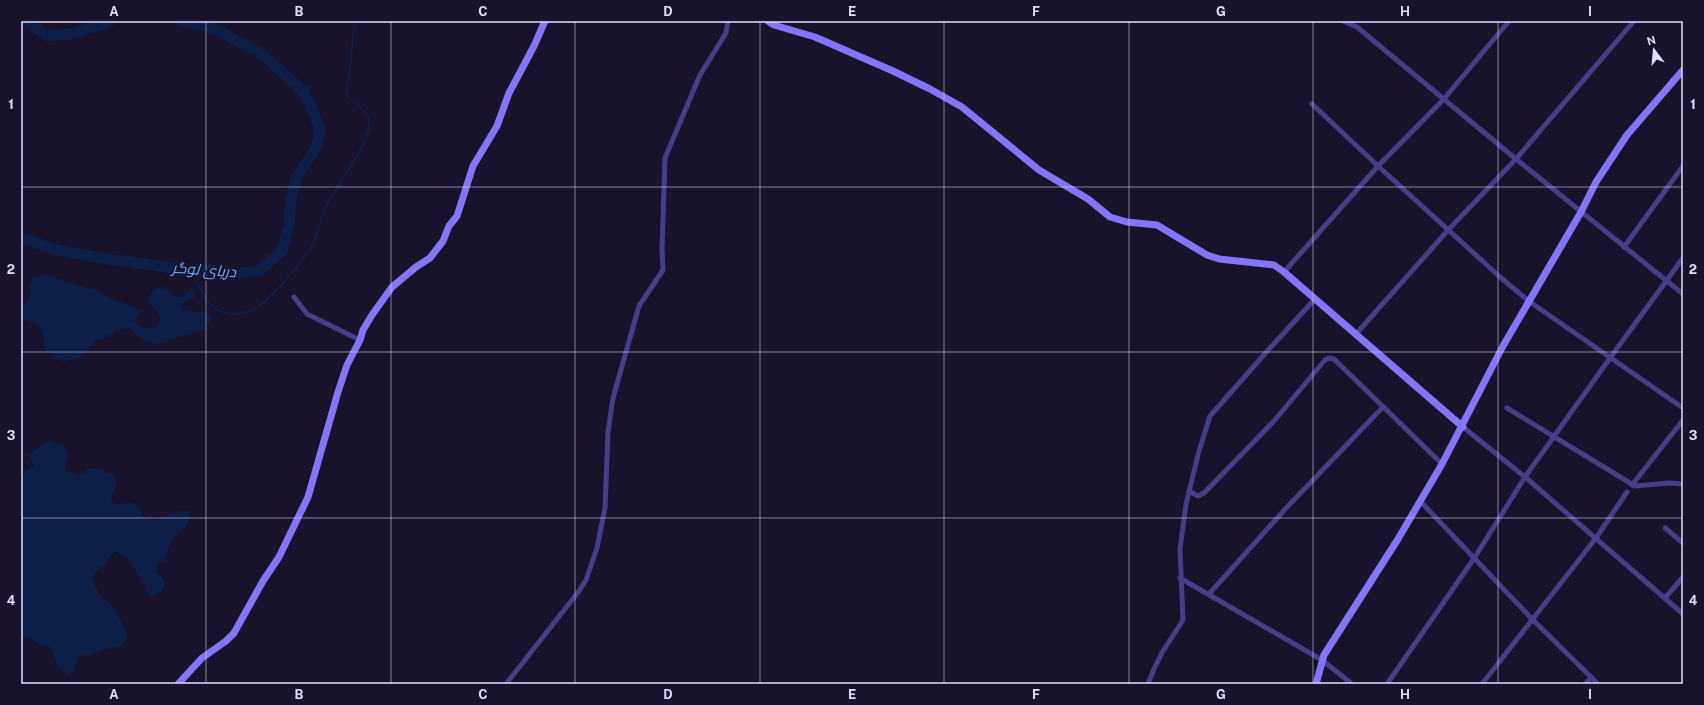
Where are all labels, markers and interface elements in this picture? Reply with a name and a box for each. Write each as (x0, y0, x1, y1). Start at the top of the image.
text: A (109, 4, 119, 19)
text: B (295, 4, 304, 19)
text: C (478, 4, 488, 19)
text: D (663, 4, 673, 19)
text: E (848, 4, 856, 19)
text: F (1032, 4, 1040, 19)
text: G (1216, 4, 1226, 19)
text: H (1400, 4, 1410, 19)
text: I (1588, 4, 1592, 19)
north arrow (1634, 30, 1674, 70)
text: N (1645, 33, 1657, 47)
text: 1 (8, 97, 14, 112)
text: 1 (1690, 97, 1696, 112)
water label: دریای لوگر (169, 259, 237, 281)
text: 2 (7, 262, 15, 277)
text: 2 (1689, 262, 1697, 277)
text: 3 (7, 428, 16, 443)
text: 3 (1689, 428, 1698, 443)
text: 4 (7, 593, 16, 608)
text: 4 (1689, 593, 1698, 608)
text: A (109, 687, 119, 702)
text: B (295, 687, 304, 702)
text: C (478, 687, 488, 702)
text: D (663, 687, 673, 702)
text: E (848, 687, 856, 702)
text: F (1032, 687, 1040, 702)
text: G (1216, 687, 1226, 702)
text: H (1400, 687, 1410, 702)
text: I (1588, 687, 1592, 702)

